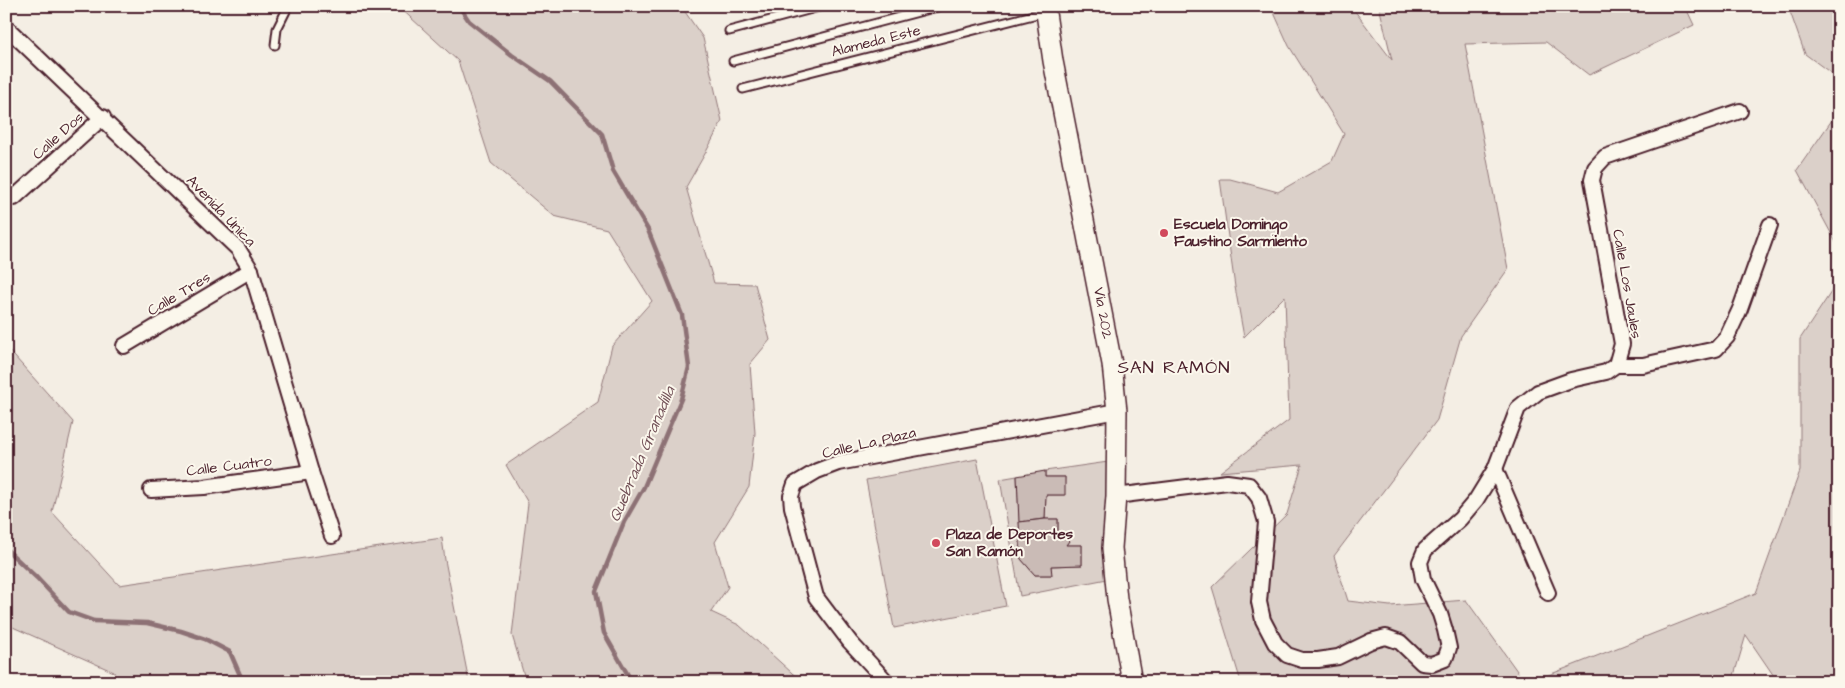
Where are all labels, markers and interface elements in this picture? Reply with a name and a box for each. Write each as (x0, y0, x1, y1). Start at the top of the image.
street label: Alameda Este (829, 20, 923, 62)
street label: Calle Dos (28, 107, 89, 165)
street label: Avenida Única (182, 171, 261, 252)
place label: Escuela Domingo Faustino Sarmiento (1174, 214, 1308, 252)
marker: Escuela Domingo Faustino Sarmiento (1158, 227, 1170, 239)
street label: Calle Los Jaules (1607, 228, 1647, 341)
street label: Calle Tres (143, 267, 215, 321)
street label: Vía 202 (1088, 286, 1118, 341)
district label: SAN RAMÓN (1117, 355, 1231, 380)
water label: Quebrada Granadilla (604, 382, 681, 525)
street label: Calle La Plaza (820, 422, 918, 464)
street label: Calle Cuatro (185, 450, 273, 482)
place label: Plaza de Deportes San Ramón (945, 524, 1074, 562)
marker: Plaza de Deportes San Ramón (930, 537, 942, 549)

